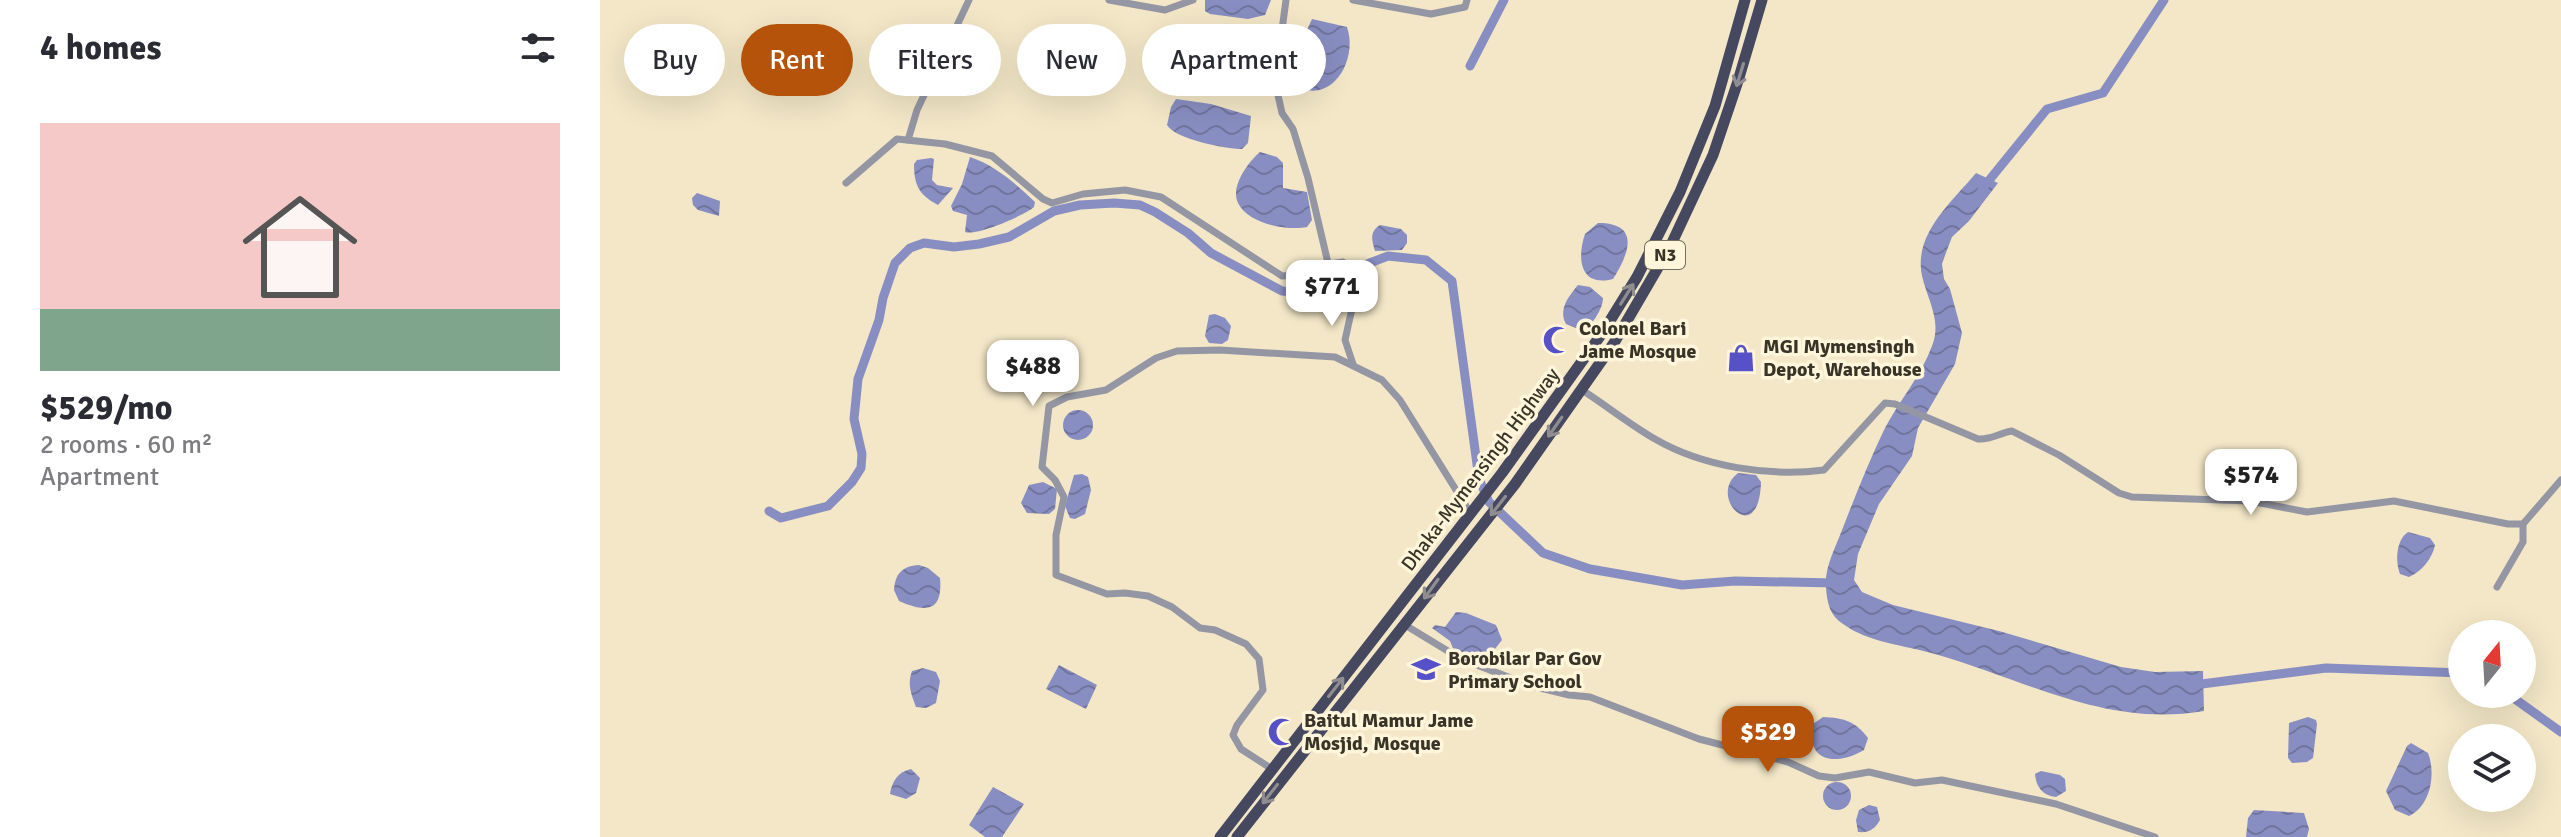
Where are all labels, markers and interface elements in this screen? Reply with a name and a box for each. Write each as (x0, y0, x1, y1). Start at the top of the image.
chip: Buy (624, 24, 725, 96)
chip: Rent (741, 24, 853, 96)
chip: Filters (869, 24, 1001, 96)
chip: New (1017, 24, 1126, 96)
chip: Apartment (1142, 24, 1326, 96)
icon: filters (516, 26, 560, 70)
text: 4 homes (40, 27, 161, 69)
one-way arrow (1732, 62, 1746, 87)
icon: home (228, 175, 372, 319)
road number: N3 (1645, 241, 1685, 269)
pin: $771 (1285, 260, 1379, 328)
text: $771 (1304, 270, 1360, 302)
one-way arrow (1618, 284, 1635, 306)
place label: Colonel Bari Jame Mosque (1579, 316, 1696, 364)
mosque icon: Colonel Bari Jame Mosque (1542, 325, 1572, 355)
place label: MGI Mymensingh Depot, Warehouse (1763, 334, 1922, 382)
pin: $488 (986, 340, 1080, 408)
shop icon: MGI Mymensingh Depot, Warehouse (1726, 343, 1756, 373)
text: $488 (1005, 350, 1061, 382)
street label: Dhaka-Mymensingh Highway (1396, 362, 1565, 576)
text: $529/mo (40, 387, 173, 429)
one-way arrow (1547, 416, 1563, 438)
text: 2 rooms · 60 m² (40, 429, 213, 461)
pin: $574 (2204, 449, 2298, 517)
text: $574 (2223, 459, 2279, 491)
text: Apartment (40, 461, 159, 493)
one-way arrow (1489, 495, 1506, 517)
one-way arrow (1423, 578, 1439, 600)
north arrow (2448, 620, 2536, 708)
map controls (2448, 620, 2536, 812)
place label: Borobilar Par Gov Primary School (1448, 646, 1602, 694)
school or university icon: Borobilar Par Gov Primary School (1411, 654, 1441, 684)
one-way arrow (1328, 677, 1345, 698)
pin: $529 (1721, 706, 1815, 774)
place label: Baitul Mamur Jame Mosjid, Mosque (1304, 708, 1473, 756)
text: $529 (1740, 716, 1796, 748)
mosque icon: Baitul Mamur Jame Mosjid, Mosque (1267, 717, 1297, 747)
button: layers (2448, 724, 2536, 812)
one-way arrow (1262, 783, 1279, 804)

